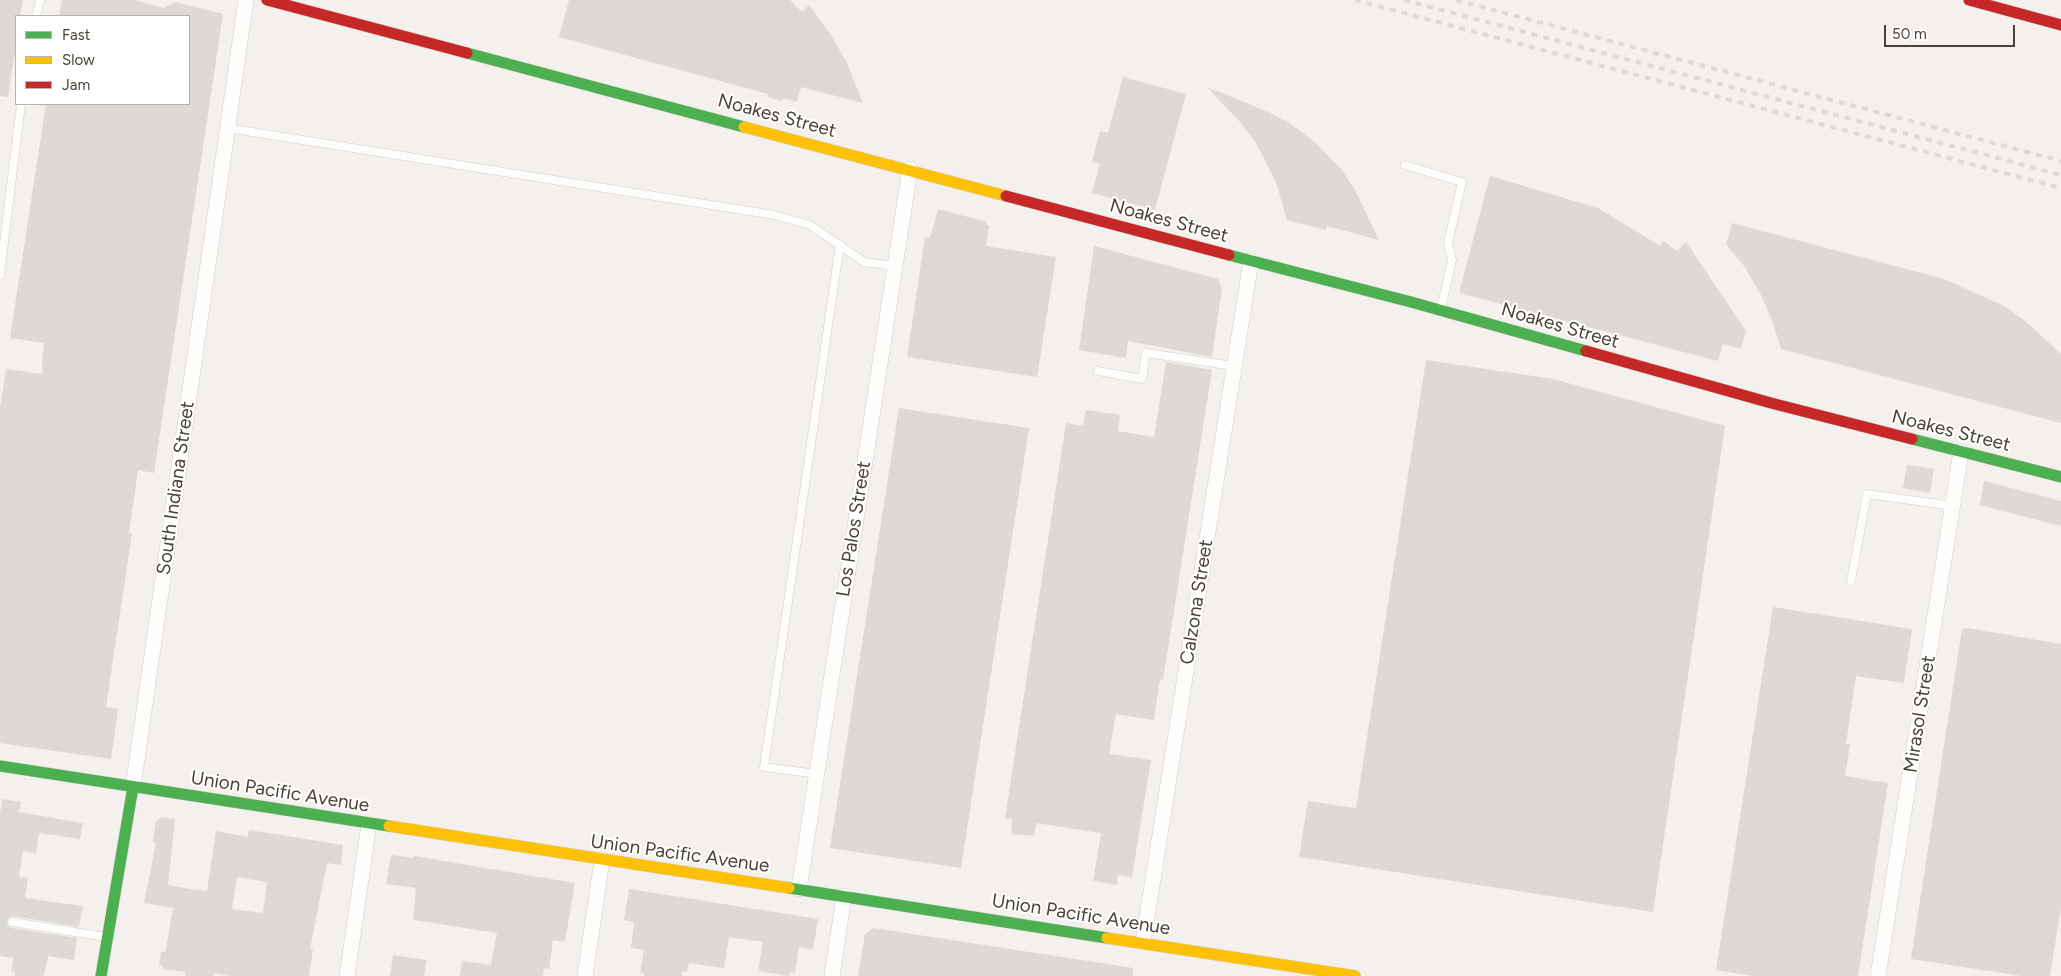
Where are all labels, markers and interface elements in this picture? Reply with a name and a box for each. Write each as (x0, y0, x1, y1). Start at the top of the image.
legend (15, 15, 190, 105)
scale bar (1886, 15, 2017, 47)
text: 50 m (1892, 25, 1927, 43)
text: Fast (62, 26, 90, 44)
text: Slow (62, 51, 95, 69)
text: Jam (62, 76, 90, 94)
street label: Noakes Street (715, 89, 839, 143)
street label: Noakes Street (1107, 194, 1231, 248)
street label: Noakes Street (1498, 298, 1622, 354)
street label: South Indiana Street (153, 400, 199, 576)
street label: Noakes Street (1889, 405, 2013, 457)
street label: Los Palos Street (832, 460, 876, 598)
street label: Calzona Street (1176, 538, 1218, 666)
street label: Mirasol Street (1899, 654, 1941, 774)
street label: Union Pacific Avenue (189, 767, 371, 817)
street label: Union Pacific Avenue (589, 830, 771, 878)
street label: Union Pacific Avenue (990, 890, 1172, 940)

